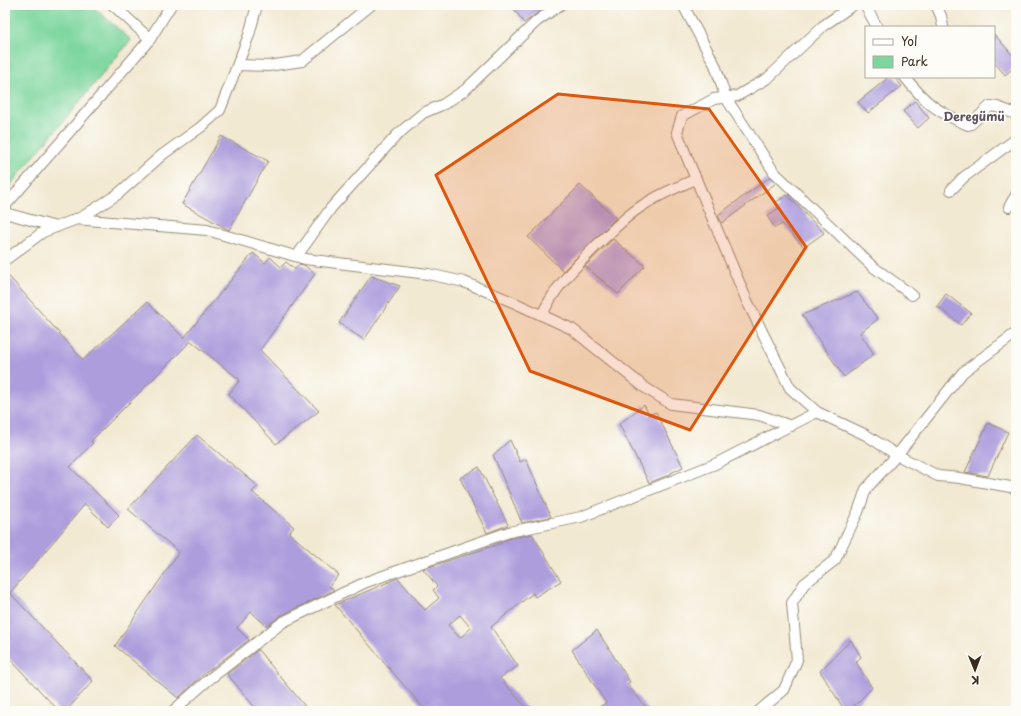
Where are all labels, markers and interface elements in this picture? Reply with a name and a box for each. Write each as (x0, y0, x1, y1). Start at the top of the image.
legend (865, 26, 995, 78)
text: Yol (901, 32, 917, 50)
text: Park (901, 52, 928, 70)
district label: Deregümü (943, 107, 1005, 125)
north arrow (955, 650, 995, 690)
text: K (971, 672, 979, 689)

